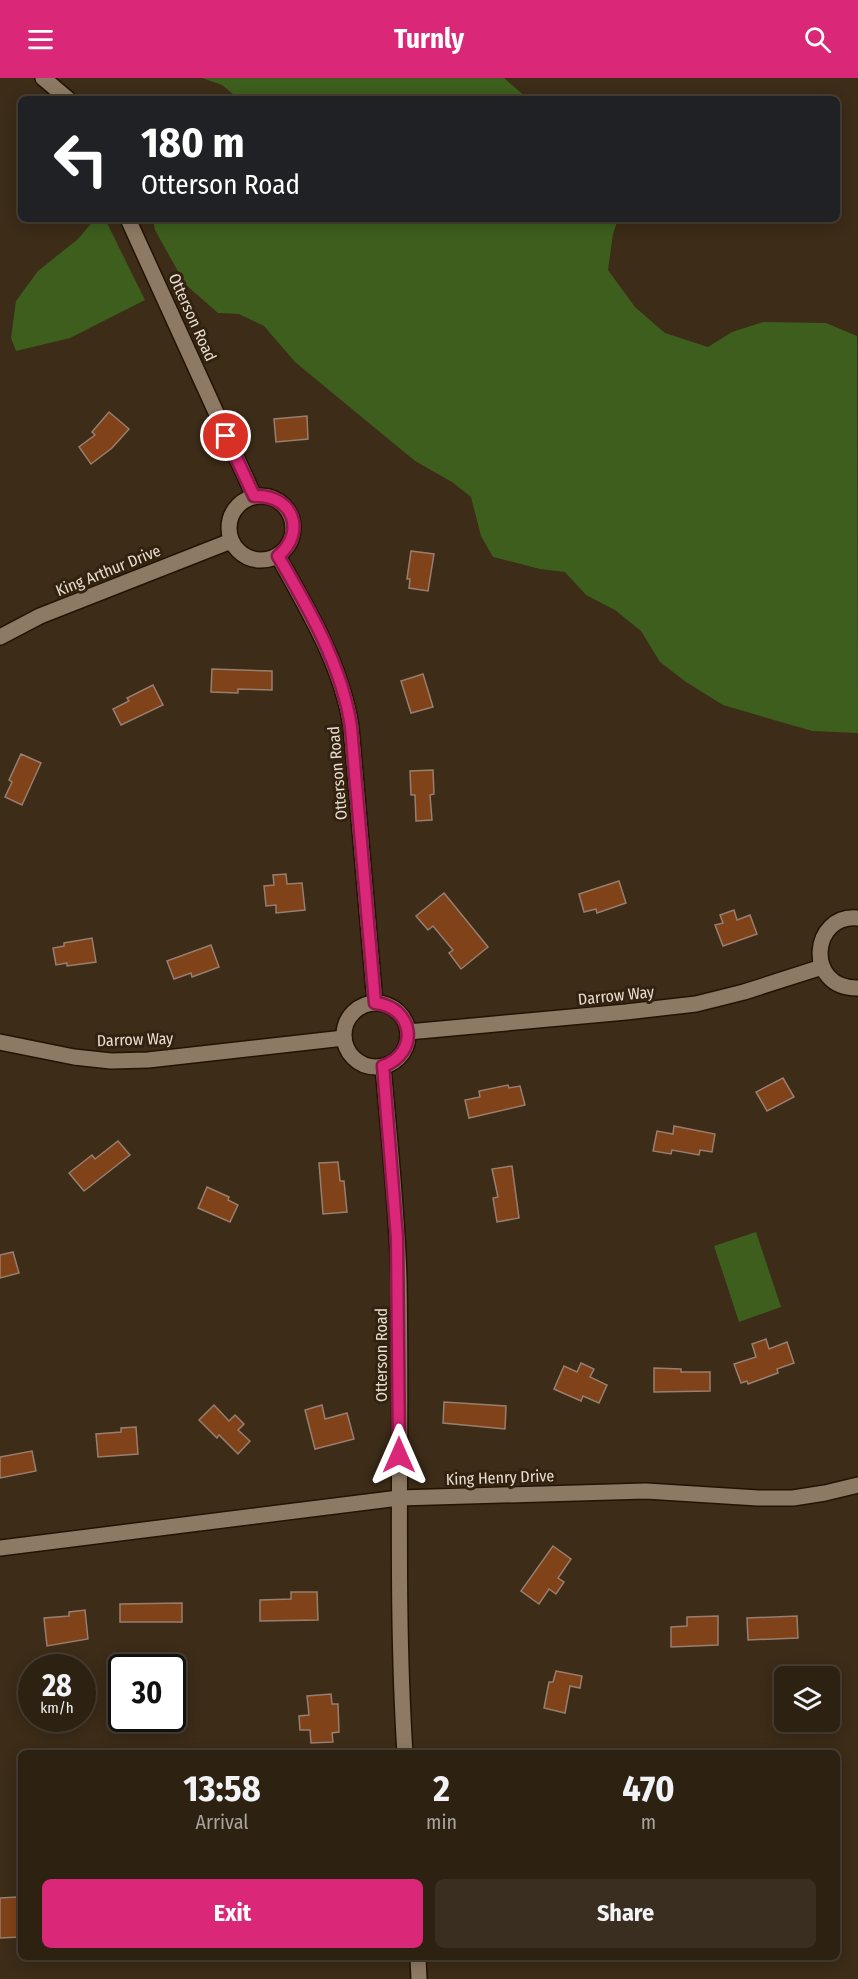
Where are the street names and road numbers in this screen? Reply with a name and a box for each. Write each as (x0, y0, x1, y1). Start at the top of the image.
street label: Otterson Road (165, 270, 220, 364)
street label: King Arthur Drive (53, 541, 163, 600)
street label: Otterson Road (324, 725, 351, 821)
street label: Darrow Way (577, 982, 656, 1009)
street label: Darrow Way (96, 1029, 174, 1050)
street label: Otterson Road (372, 1308, 391, 1402)
street label: King Henry Drive (445, 1466, 555, 1489)

